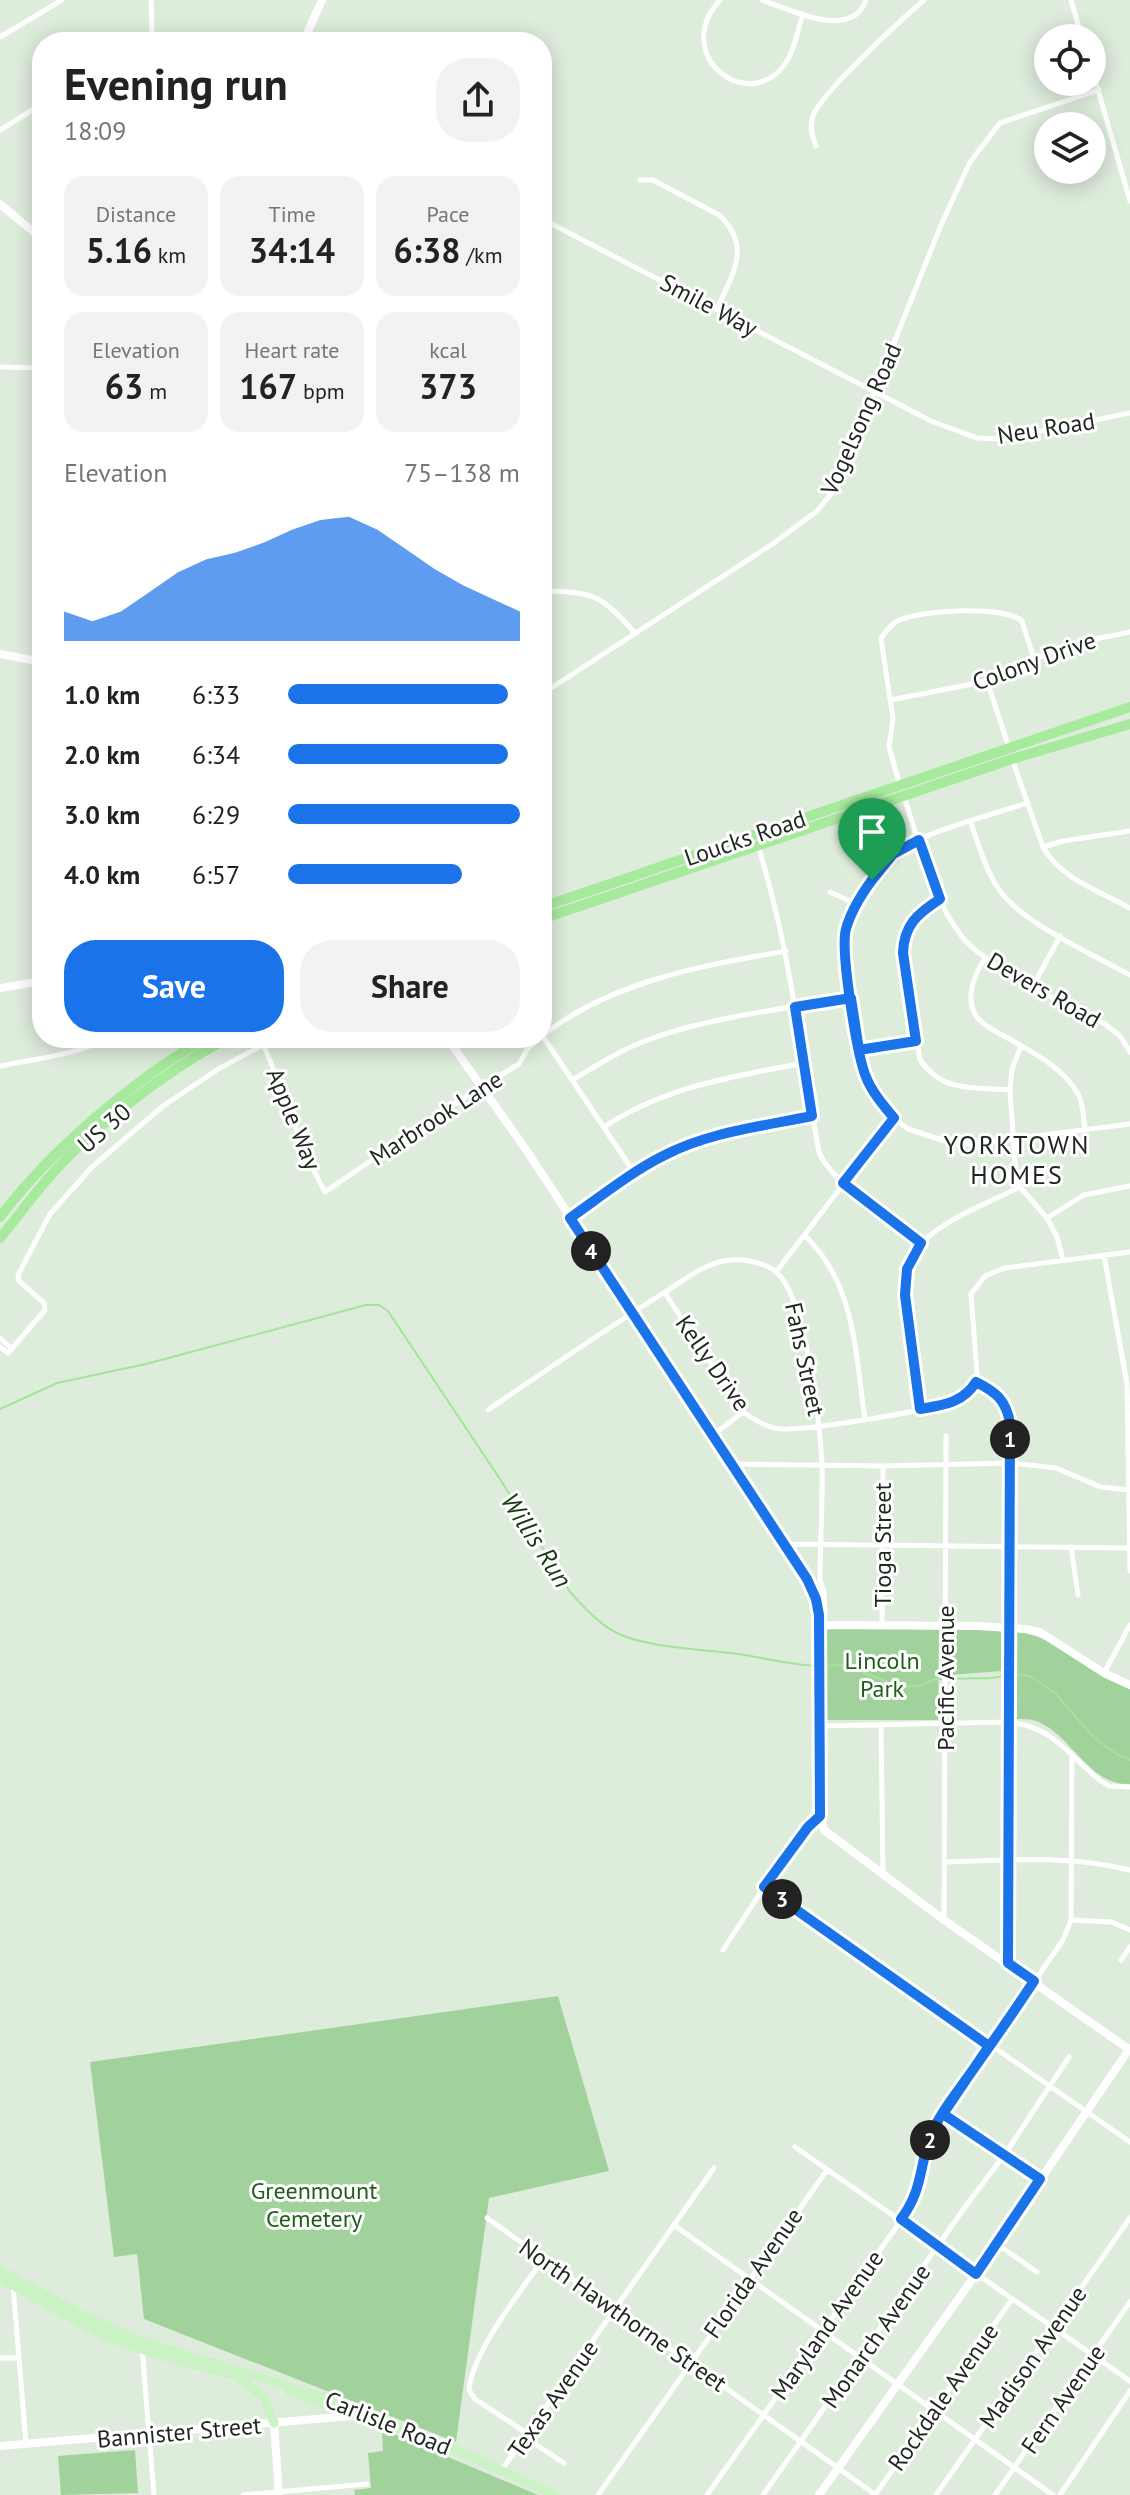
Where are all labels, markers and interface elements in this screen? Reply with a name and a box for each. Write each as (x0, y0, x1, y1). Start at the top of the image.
map controls (1034, 24, 1106, 184)
button: locate (1034, 24, 1106, 96)
text: Evening run (64, 55, 288, 112)
button: share (436, 58, 520, 142)
button: layers (1034, 112, 1106, 184)
text: 18:09 (64, 114, 126, 147)
text: Distance (96, 200, 176, 228)
text: Time (268, 200, 316, 228)
text: Pace (426, 200, 470, 228)
text: 5.16 (86, 228, 152, 272)
text: 34:14 (249, 228, 335, 272)
text: 6:38 (393, 228, 460, 272)
text: km (152, 241, 186, 269)
text: /km (460, 241, 503, 269)
street label: Smile Way (655, 266, 763, 344)
text: Elevation (92, 336, 180, 364)
text: Heart rate (244, 336, 340, 364)
text: kcal (429, 336, 467, 364)
street label: Vogelsong Road (813, 338, 908, 501)
text: 63 (105, 364, 143, 408)
text: 167 (239, 364, 297, 408)
text: 373 (419, 364, 477, 408)
text: m (143, 377, 167, 405)
text: bpm (297, 377, 345, 405)
street label: Neu Road (995, 405, 1097, 451)
text: Elevation (64, 456, 168, 489)
text: 75–138 m (404, 456, 520, 489)
street label: Colony Drive (968, 624, 1100, 698)
text: 1.0 km (64, 678, 140, 711)
text: 6:33 (192, 678, 240, 711)
text: 2.0 km (64, 738, 140, 771)
text: 6:34 (192, 738, 240, 771)
text: 3.0 km (64, 798, 140, 831)
text: 6:29 (192, 798, 240, 831)
pin (838, 798, 906, 880)
street label: Loucks Road (680, 803, 810, 873)
icon: arrive (850, 810, 894, 854)
text: 4.0 km (64, 858, 140, 891)
text: 6:57 (192, 858, 240, 891)
button: Save (64, 940, 284, 1032)
button: Share (300, 940, 520, 1032)
street label: Devers Road (982, 945, 1106, 1035)
street label: Apple Way (260, 1064, 328, 1174)
street label: Marbrook Lane (364, 1064, 508, 1172)
street label: US 30 (71, 1096, 137, 1160)
district label: YORKTOWN HOMES (943, 1128, 1091, 1191)
pin: 4 (571, 1231, 611, 1271)
text: 4 (585, 1237, 597, 1265)
street label: Fahs Street (778, 1299, 832, 1419)
street label: Kelly Drive (669, 1309, 757, 1417)
pin: 1 (990, 1419, 1030, 1459)
text: 1 (1004, 1425, 1016, 1453)
street label: Tioga Street (867, 1482, 898, 1608)
water label: Willis Run (494, 1486, 580, 1594)
street label: Pacific Avenue (930, 1605, 961, 1751)
park label: Lincoln Park (844, 1645, 920, 1704)
pin: 3 (762, 1879, 802, 1919)
text: 3 (776, 1885, 788, 1913)
pin: 2 (910, 2120, 950, 2160)
text: 2 (924, 2126, 936, 2154)
park label: Greenmount Cemetery (251, 2175, 377, 2234)
street label: Florida Avenue (697, 2202, 809, 2344)
street label: North Hawthorne Street (513, 2232, 733, 2398)
street label: Maryland Avenue (764, 2244, 890, 2406)
street label: Monarch Avenue (815, 2258, 937, 2414)
street label: Madison Avenue (972, 2280, 1094, 2434)
street label: Rockdale Avenue (881, 2317, 1005, 2477)
street label: Texas Avenue (501, 2334, 605, 2464)
street label: Fern Avenue (1014, 2338, 1112, 2460)
street label: Carlisle Road (320, 2384, 456, 2462)
street label: Bannister Street (96, 2409, 262, 2455)

